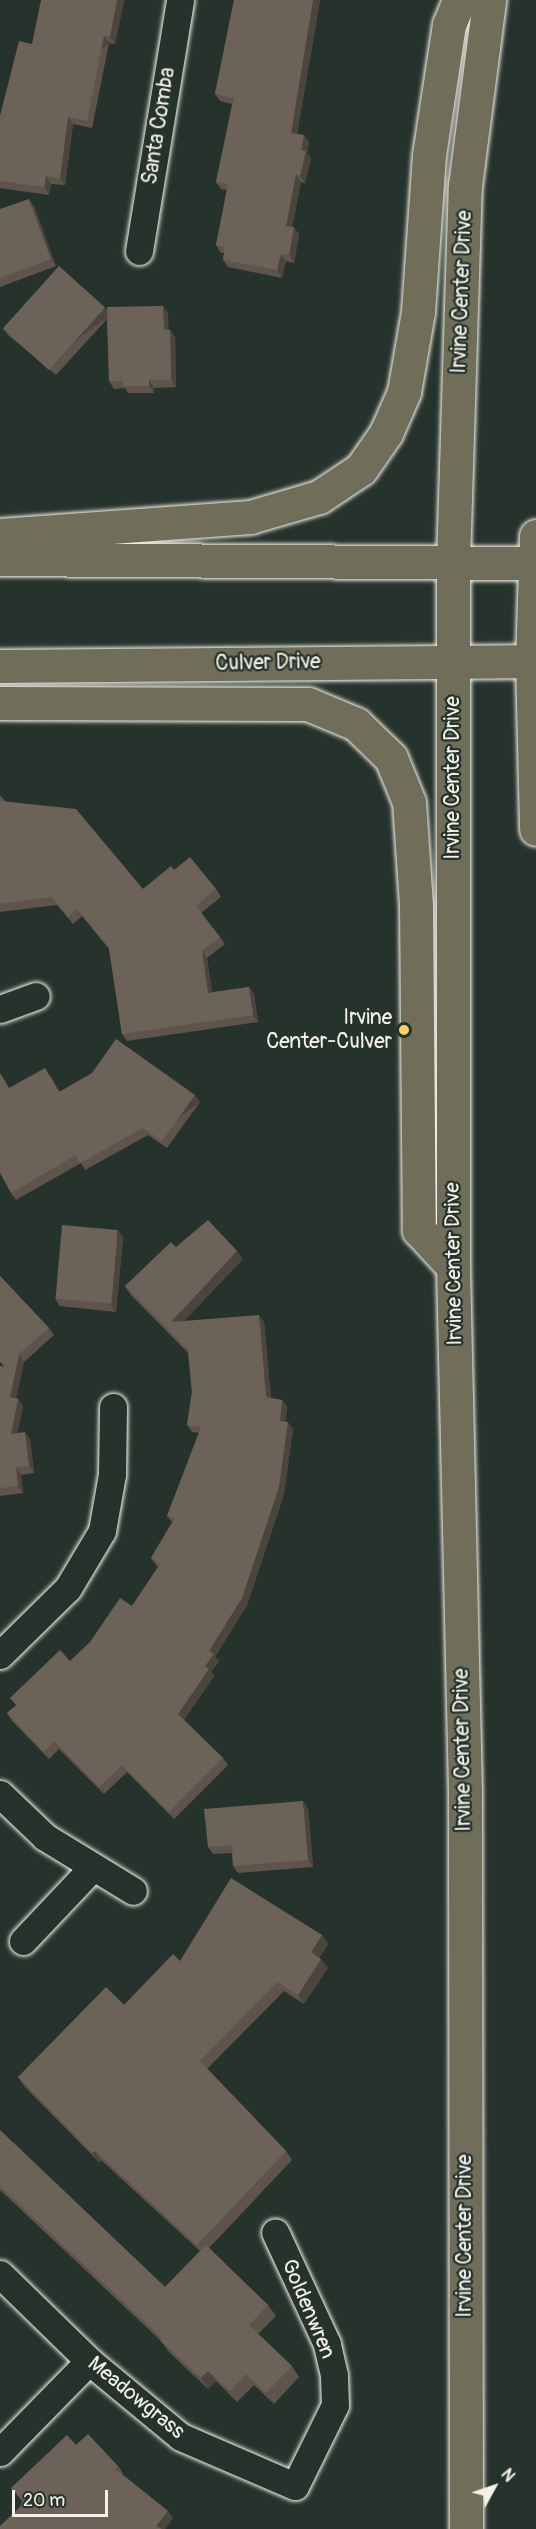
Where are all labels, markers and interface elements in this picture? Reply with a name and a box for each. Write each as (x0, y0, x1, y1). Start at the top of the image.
street label: Santa Comba (137, 66, 181, 186)
street label: Irvine Center Drive (447, 210, 477, 374)
street label: Culver Drive (215, 649, 321, 677)
street label: Irvine Center Drive (440, 696, 466, 860)
place label: Irvine Center-Culver (266, 1005, 392, 1055)
marker: Irvine Center-Culver (397, 1023, 411, 1037)
street label: Irvine Center Drive (440, 1182, 468, 1346)
street label: Irvine Center Drive (449, 1668, 477, 1832)
street label: Irvine Center Drive (452, 2154, 478, 2318)
street label: Goldenwren (276, 2255, 340, 2363)
street label: Meadowgrass (83, 2351, 189, 2445)
north arrow (464, 2457, 524, 2517)
text: N (497, 2465, 519, 2486)
scale bar (15, 2478, 111, 2516)
text: 20 m (23, 2489, 65, 2512)

